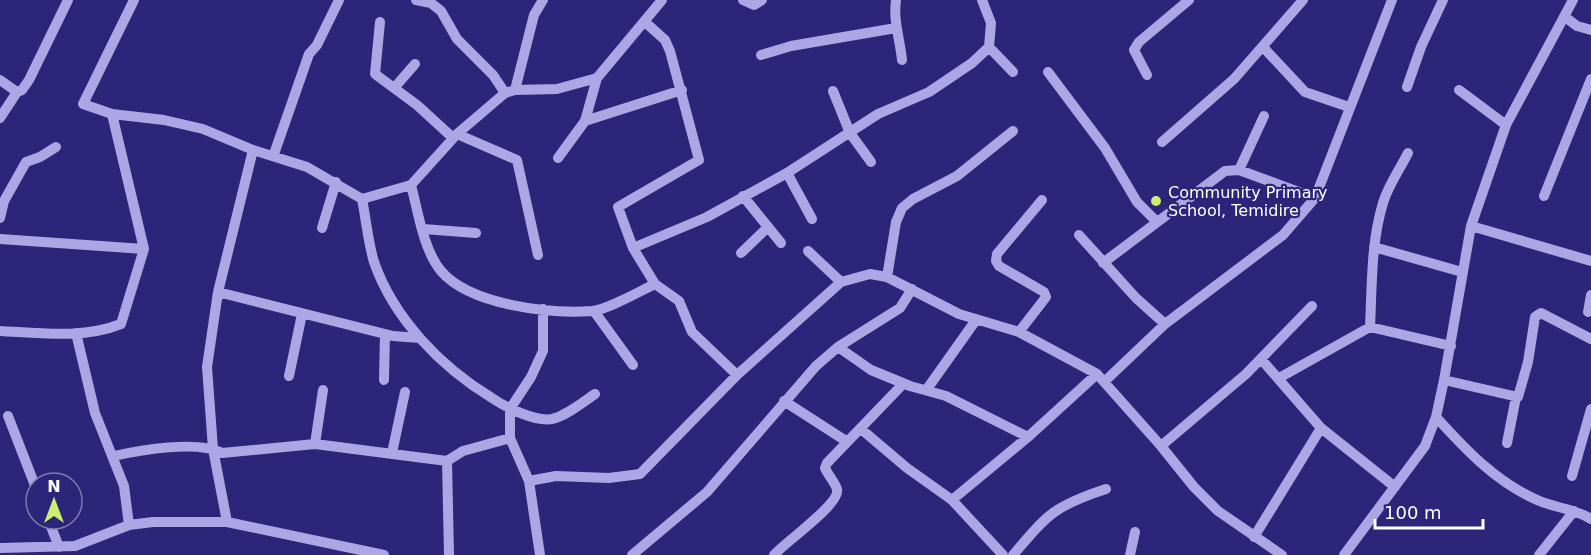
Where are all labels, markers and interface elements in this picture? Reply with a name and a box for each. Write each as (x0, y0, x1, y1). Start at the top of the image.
place label: Community Primary School, Temidire (1168, 183, 1328, 220)
marker: Community Primary School, Temidire (1149, 194, 1163, 208)
north arrow (24, 471, 84, 531)
text: N (47, 477, 61, 496)
scale bar (1375, 492, 1483, 530)
text: 100 m (1384, 502, 1442, 523)

